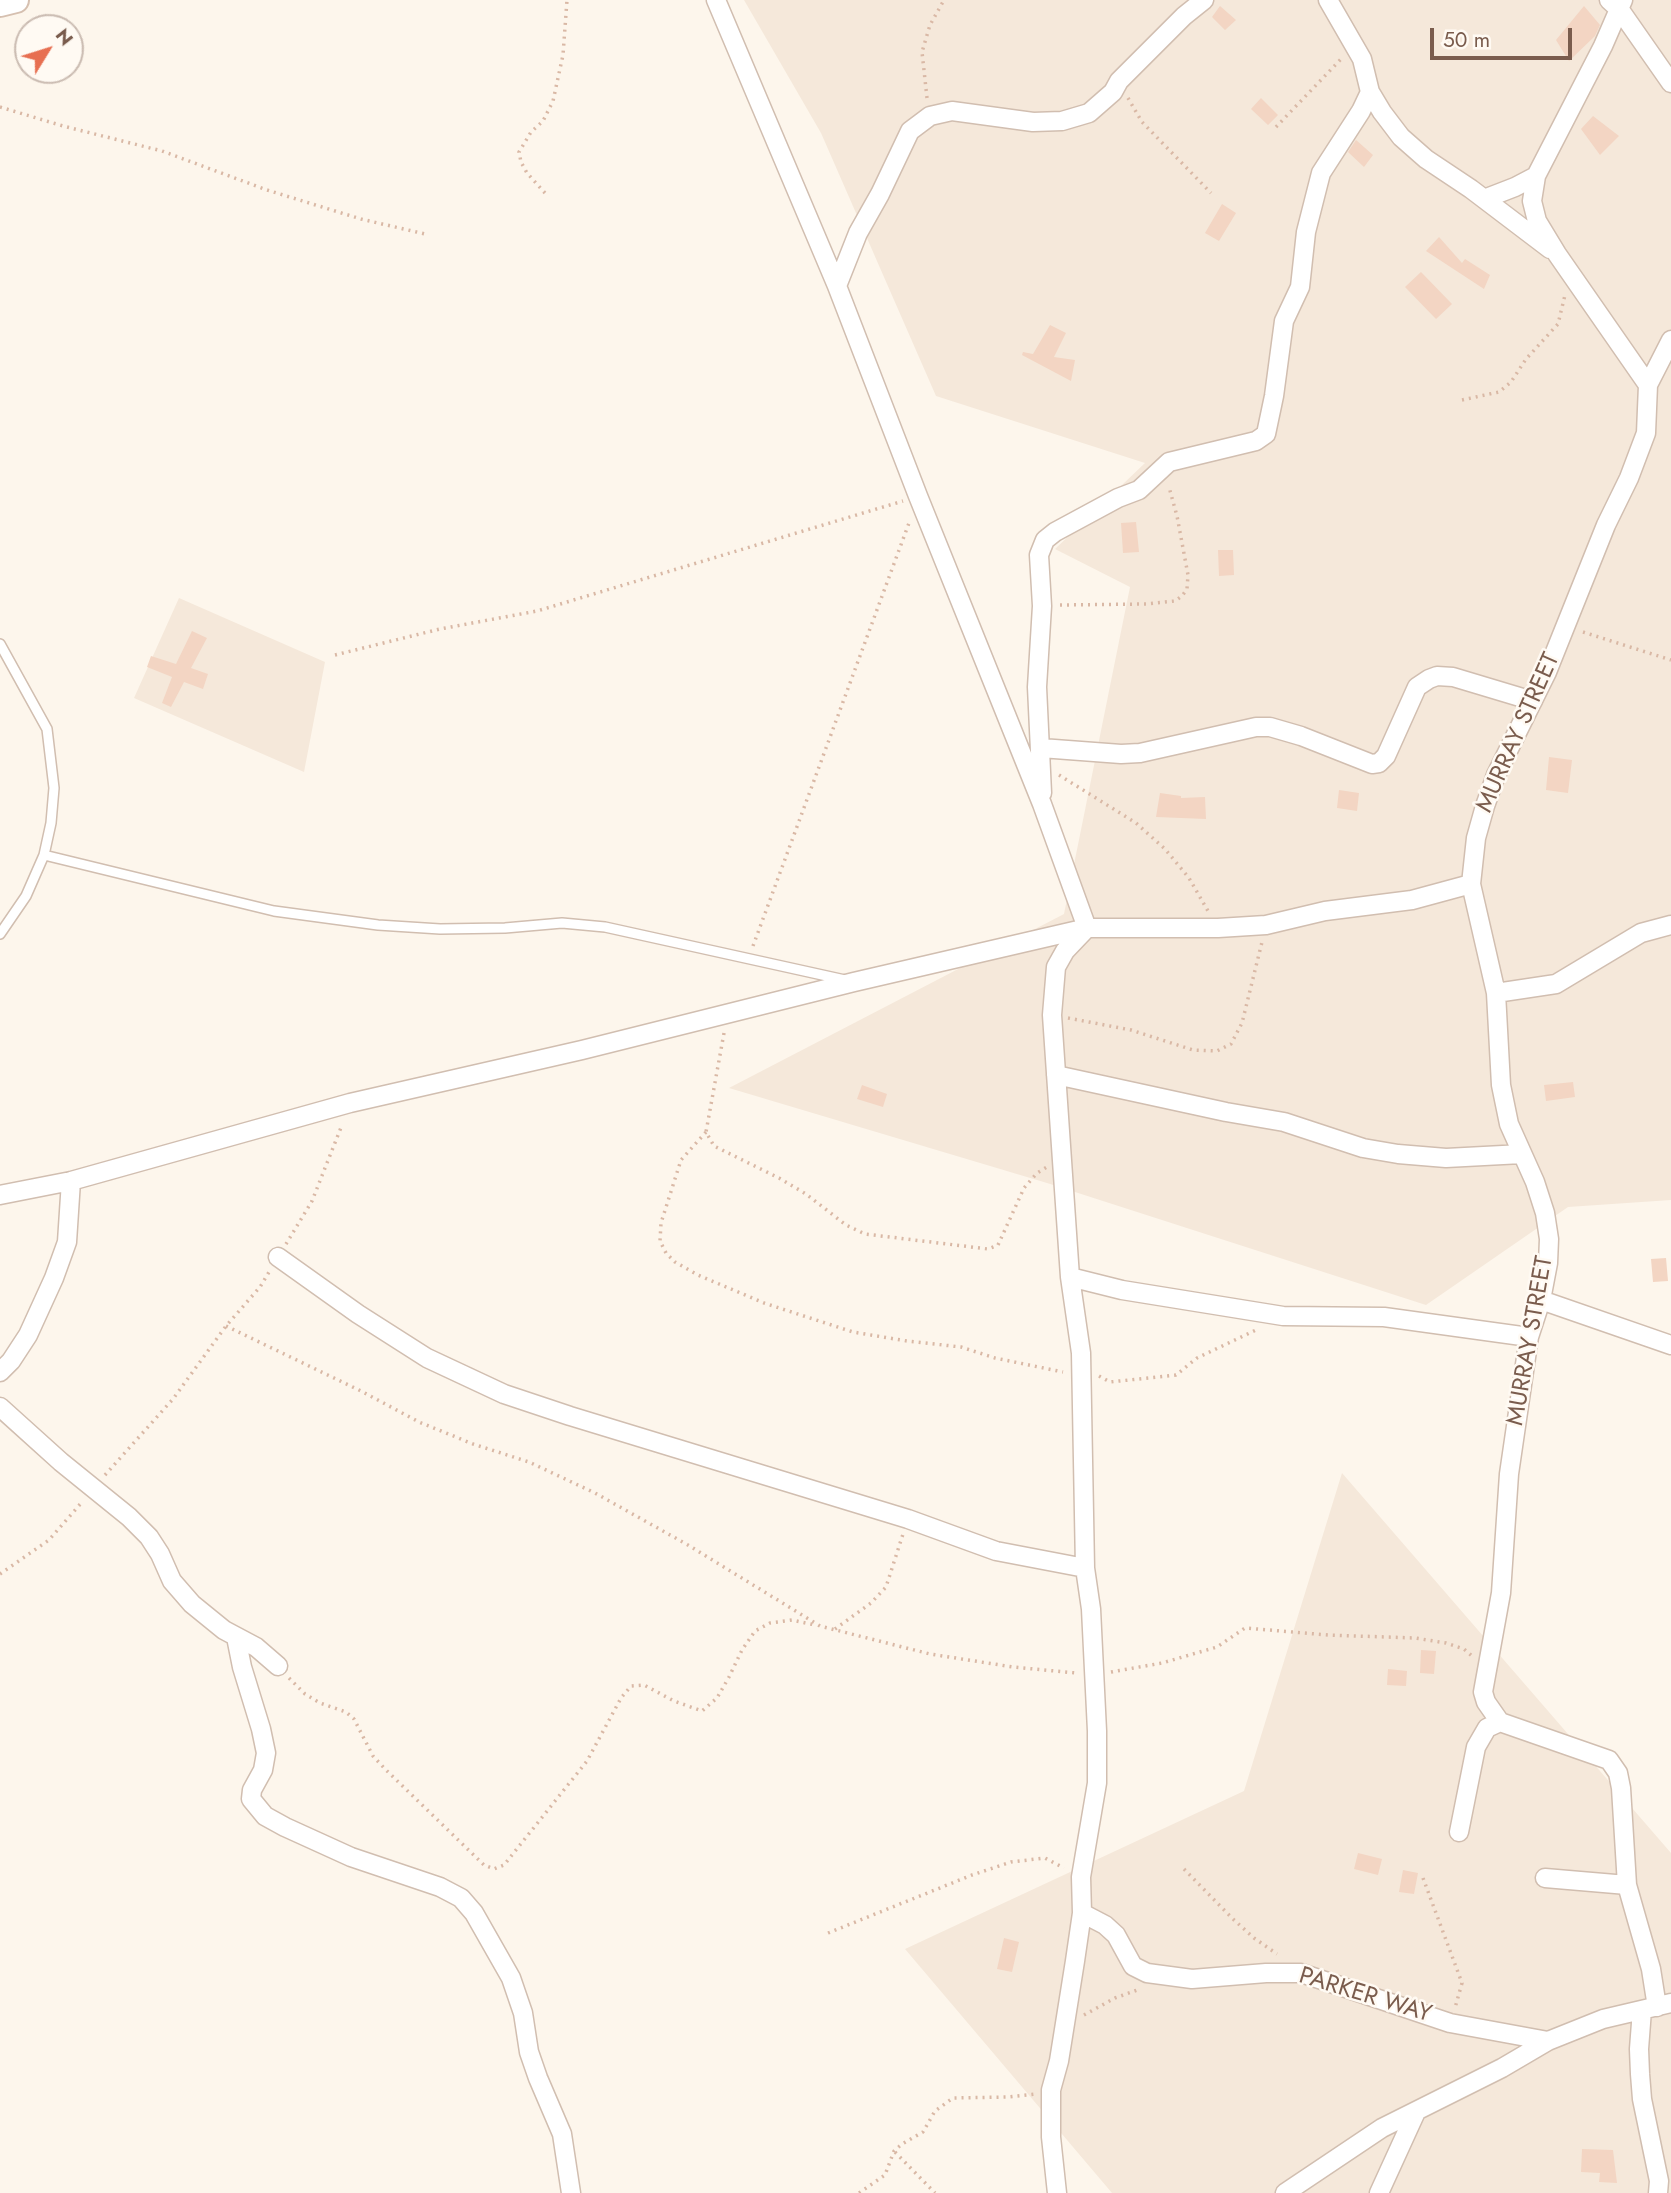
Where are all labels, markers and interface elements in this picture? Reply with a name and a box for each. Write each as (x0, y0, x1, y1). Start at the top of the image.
north arrow (14, 14, 84, 84)
scale bar (1433, 14, 1575, 58)
text: N (49, 23, 80, 51)
text: 50 m (1443, 25, 1490, 55)
street label: MURRAY STREET (1471, 649, 1567, 817)
street label: MURRAY STREET (1502, 1254, 1560, 1428)
street label: PARKER WAY (1295, 1962, 1435, 2030)

